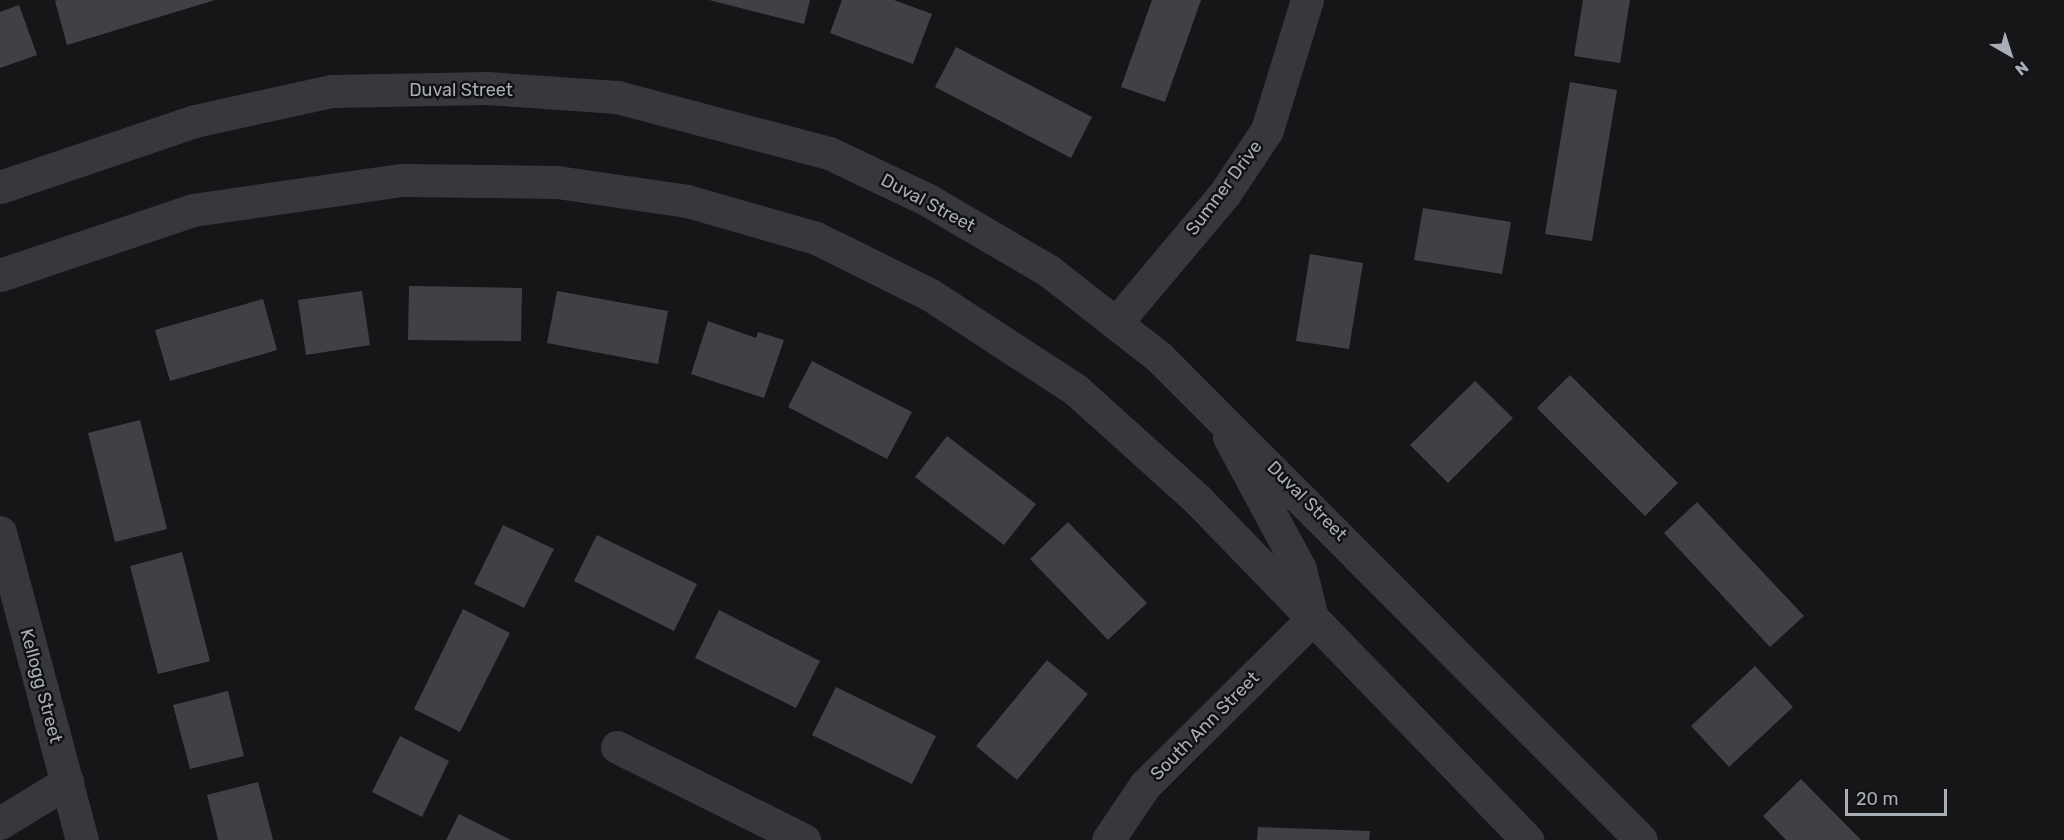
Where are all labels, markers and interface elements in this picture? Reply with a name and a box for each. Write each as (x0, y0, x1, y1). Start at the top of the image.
north arrow (1980, 24, 2040, 84)
text: N (2011, 57, 2032, 79)
street label: Duval Street (409, 79, 513, 101)
street label: Sumner Drive (1181, 136, 1267, 240)
street label: Duval Street (877, 169, 979, 237)
street label: Duval Street (1263, 457, 1351, 545)
street label: Kellogg Street (15, 627, 67, 745)
street label: South Ann Street (1146, 667, 1264, 785)
scale bar (1848, 777, 1950, 815)
text: 20 m (1856, 788, 1898, 810)

